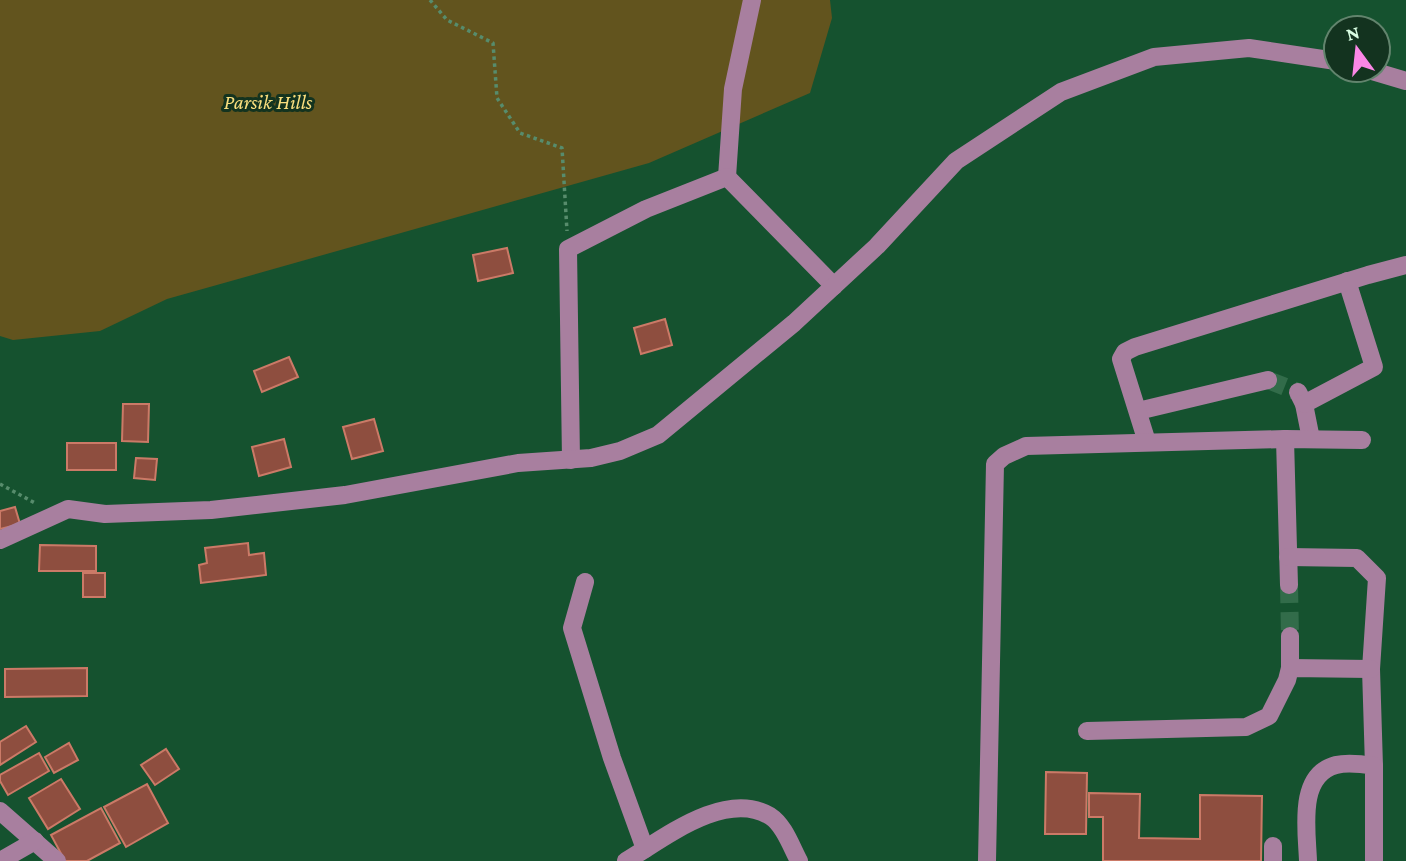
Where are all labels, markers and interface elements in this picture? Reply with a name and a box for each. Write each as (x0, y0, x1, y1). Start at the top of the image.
north arrow (1322, 14, 1392, 84)
text: N (1344, 21, 1362, 45)
park label: Parsik Hills (224, 90, 313, 114)

